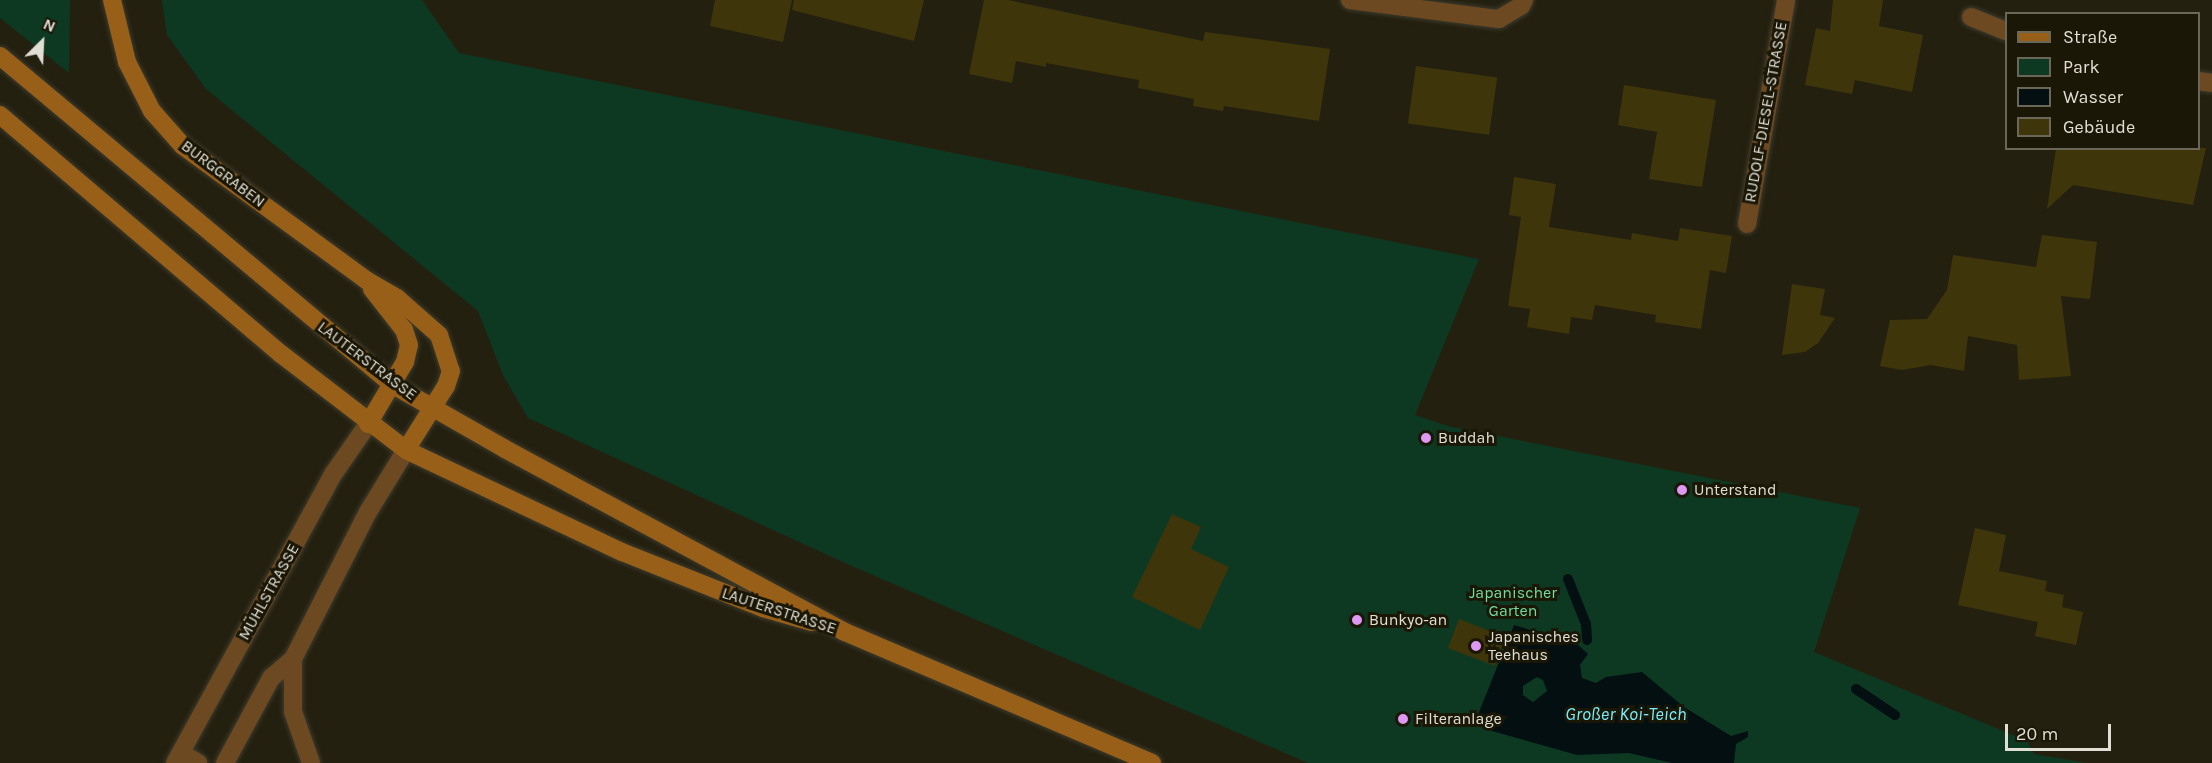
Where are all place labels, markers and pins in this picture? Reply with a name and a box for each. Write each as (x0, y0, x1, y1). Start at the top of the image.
place label: Buddah (1438, 428, 1495, 448)
marker: Buddah (1419, 431, 1433, 445)
place label: Unterstand (1694, 480, 1776, 500)
marker: Unterstand (1675, 483, 1689, 497)
place label: Bunkyo-an (1369, 610, 1447, 630)
marker: Bunkyo-an (1350, 613, 1364, 627)
place label: Japanisches Teehaus (1488, 627, 1579, 665)
marker: Japanisches Teehaus (1469, 639, 1483, 653)
place label: Filteranlage (1415, 709, 1502, 729)
marker: Filteranlage (1396, 712, 1410, 726)

